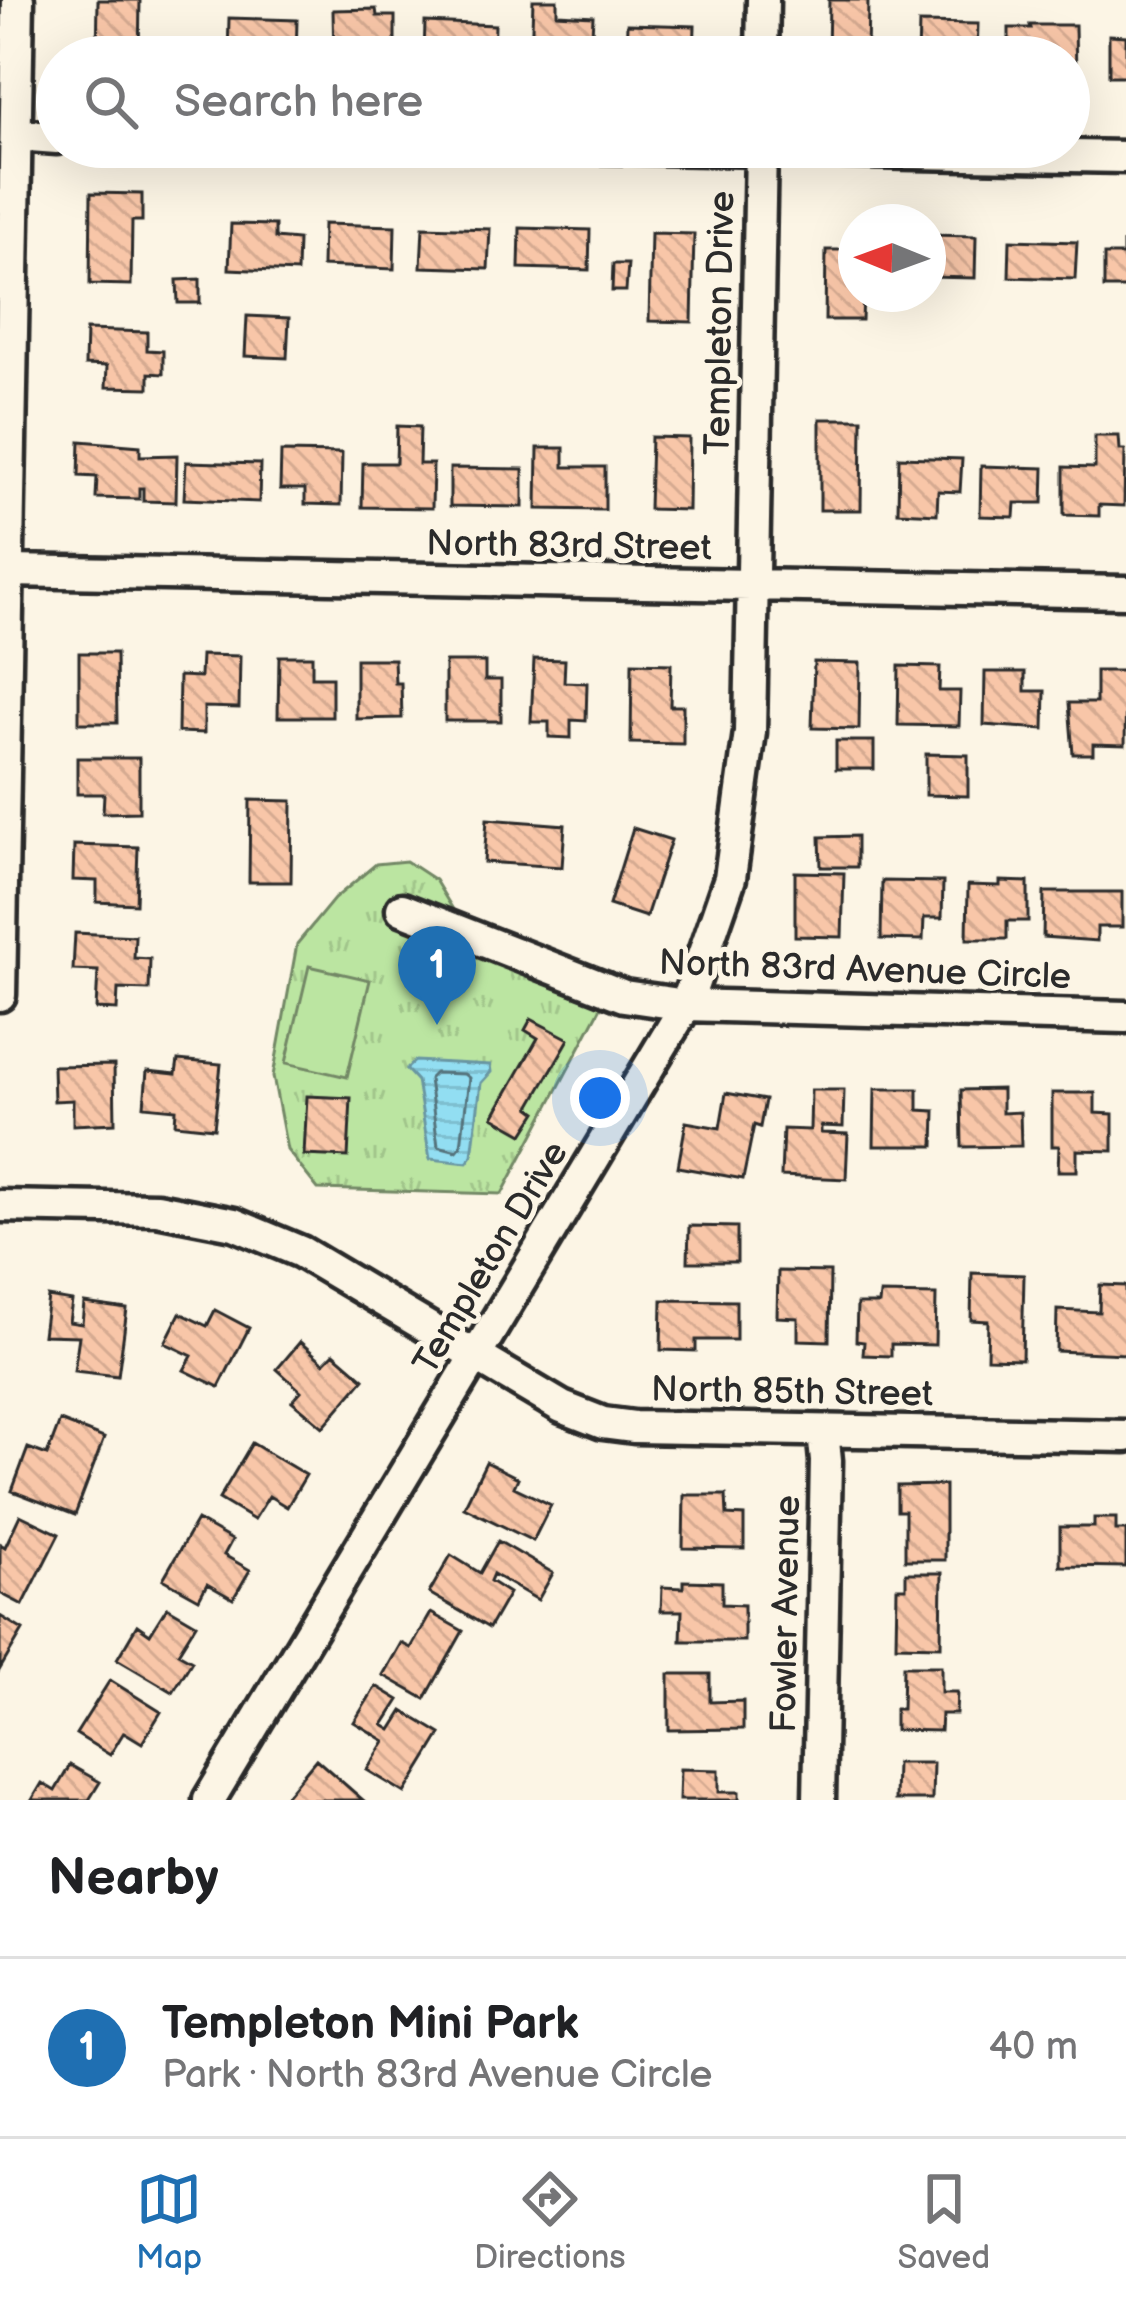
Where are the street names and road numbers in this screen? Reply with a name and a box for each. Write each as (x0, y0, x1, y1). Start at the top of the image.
street label: Templeton Drive (697, 191, 744, 455)
street label: North 83rd Street (426, 523, 712, 570)
street label: North 83rd Avenue Circle (658, 942, 1072, 999)
street label: Templeton Drive (405, 1134, 578, 1383)
street label: North 85th Street (651, 1369, 933, 1416)
street label: Fowler Avenue (763, 1495, 810, 1733)

